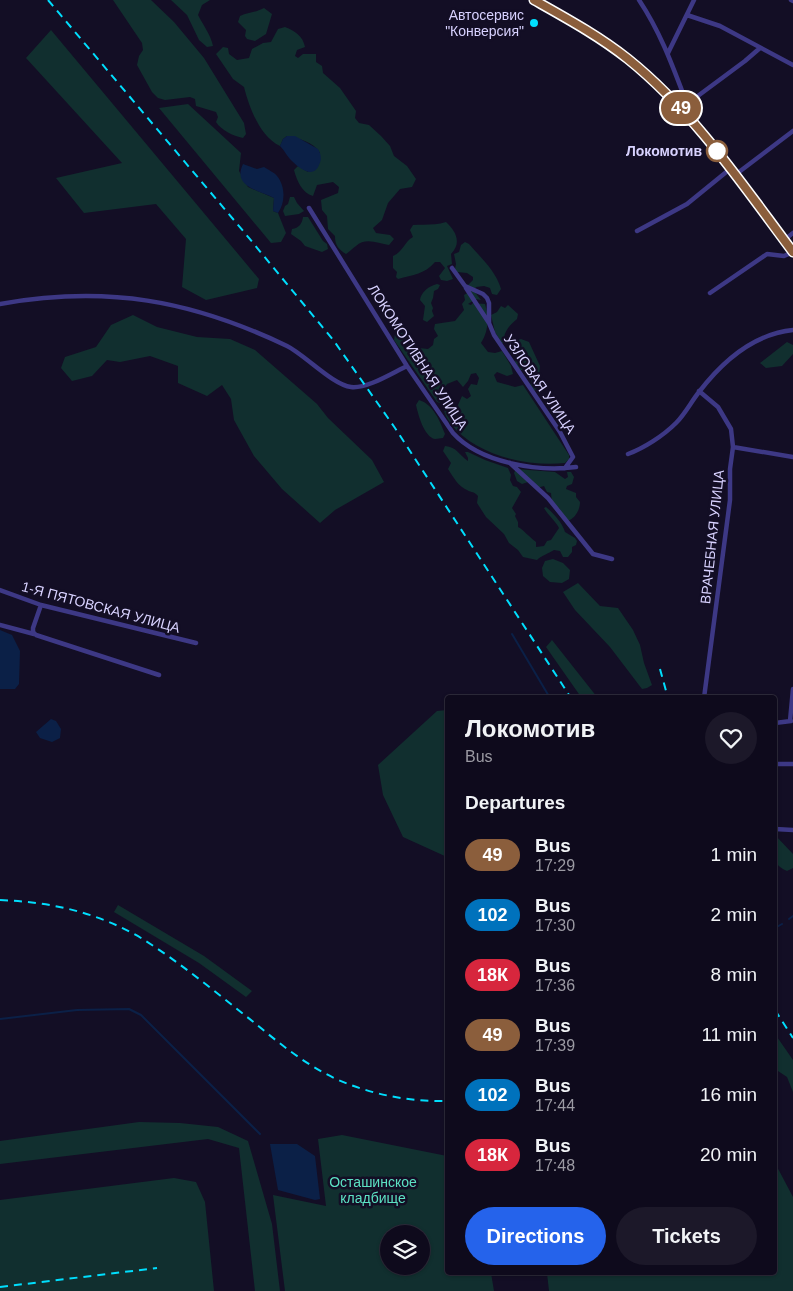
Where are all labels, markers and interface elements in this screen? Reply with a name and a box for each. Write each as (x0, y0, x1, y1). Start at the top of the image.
place label: Автосервис "Конверсия" (445, 7, 524, 39)
marker: Автосервис "Конверсия" (528, 17, 540, 29)
line badge: 49 (658, 92, 704, 124)
text: 49 (671, 98, 691, 118)
marker: Локомотив (706, 140, 728, 162)
place label: Локомотив (626, 143, 702, 159)
street label: ЛОКОМОТИВНАЯ УЛИЦА (365, 281, 471, 433)
street label: УЗЛОВАЯ УЛИЦА (501, 331, 580, 437)
street label: ВРАЧЕБНАЯ УЛИЦА (697, 469, 727, 605)
street label: 1-Я ПЯТОВСКАЯ УЛИЦА (20, 578, 183, 636)
button: heart (705, 712, 757, 764)
text: Локомотив (465, 715, 595, 742)
text: Bus (465, 748, 493, 765)
text: Departures (465, 792, 565, 813)
text: Bus (535, 835, 571, 856)
text: 1 min (711, 844, 757, 865)
text: 49 (482, 845, 503, 865)
text: 17:29 (535, 857, 575, 874)
text: Bus (535, 895, 571, 916)
text: 2 min (711, 904, 757, 925)
text: 102 (477, 905, 508, 925)
text: 17:30 (535, 917, 575, 934)
text: Bus (535, 955, 571, 976)
text: 8 min (711, 964, 757, 985)
text: 18К (477, 965, 508, 985)
text: 17:36 (535, 977, 575, 994)
text: Bus (535, 1015, 571, 1036)
text: 11 min (701, 1024, 757, 1045)
text: 49 (482, 1025, 503, 1045)
text: 17:39 (535, 1037, 575, 1054)
text: Bus (535, 1075, 571, 1096)
text: 16 min (700, 1084, 757, 1105)
text: 102 (477, 1085, 508, 1105)
text: 17:44 (535, 1097, 575, 1114)
text: Bus (535, 1135, 571, 1156)
text: 20 min (700, 1144, 757, 1165)
text: 18К (477, 1145, 508, 1165)
text: 17:48 (535, 1157, 575, 1174)
park label: Осташинское кладбище (329, 1174, 417, 1206)
button: Directions (465, 1207, 606, 1265)
button: Tickets (616, 1207, 757, 1265)
map controls (380, 1225, 430, 1275)
button: layers (380, 1225, 430, 1275)

